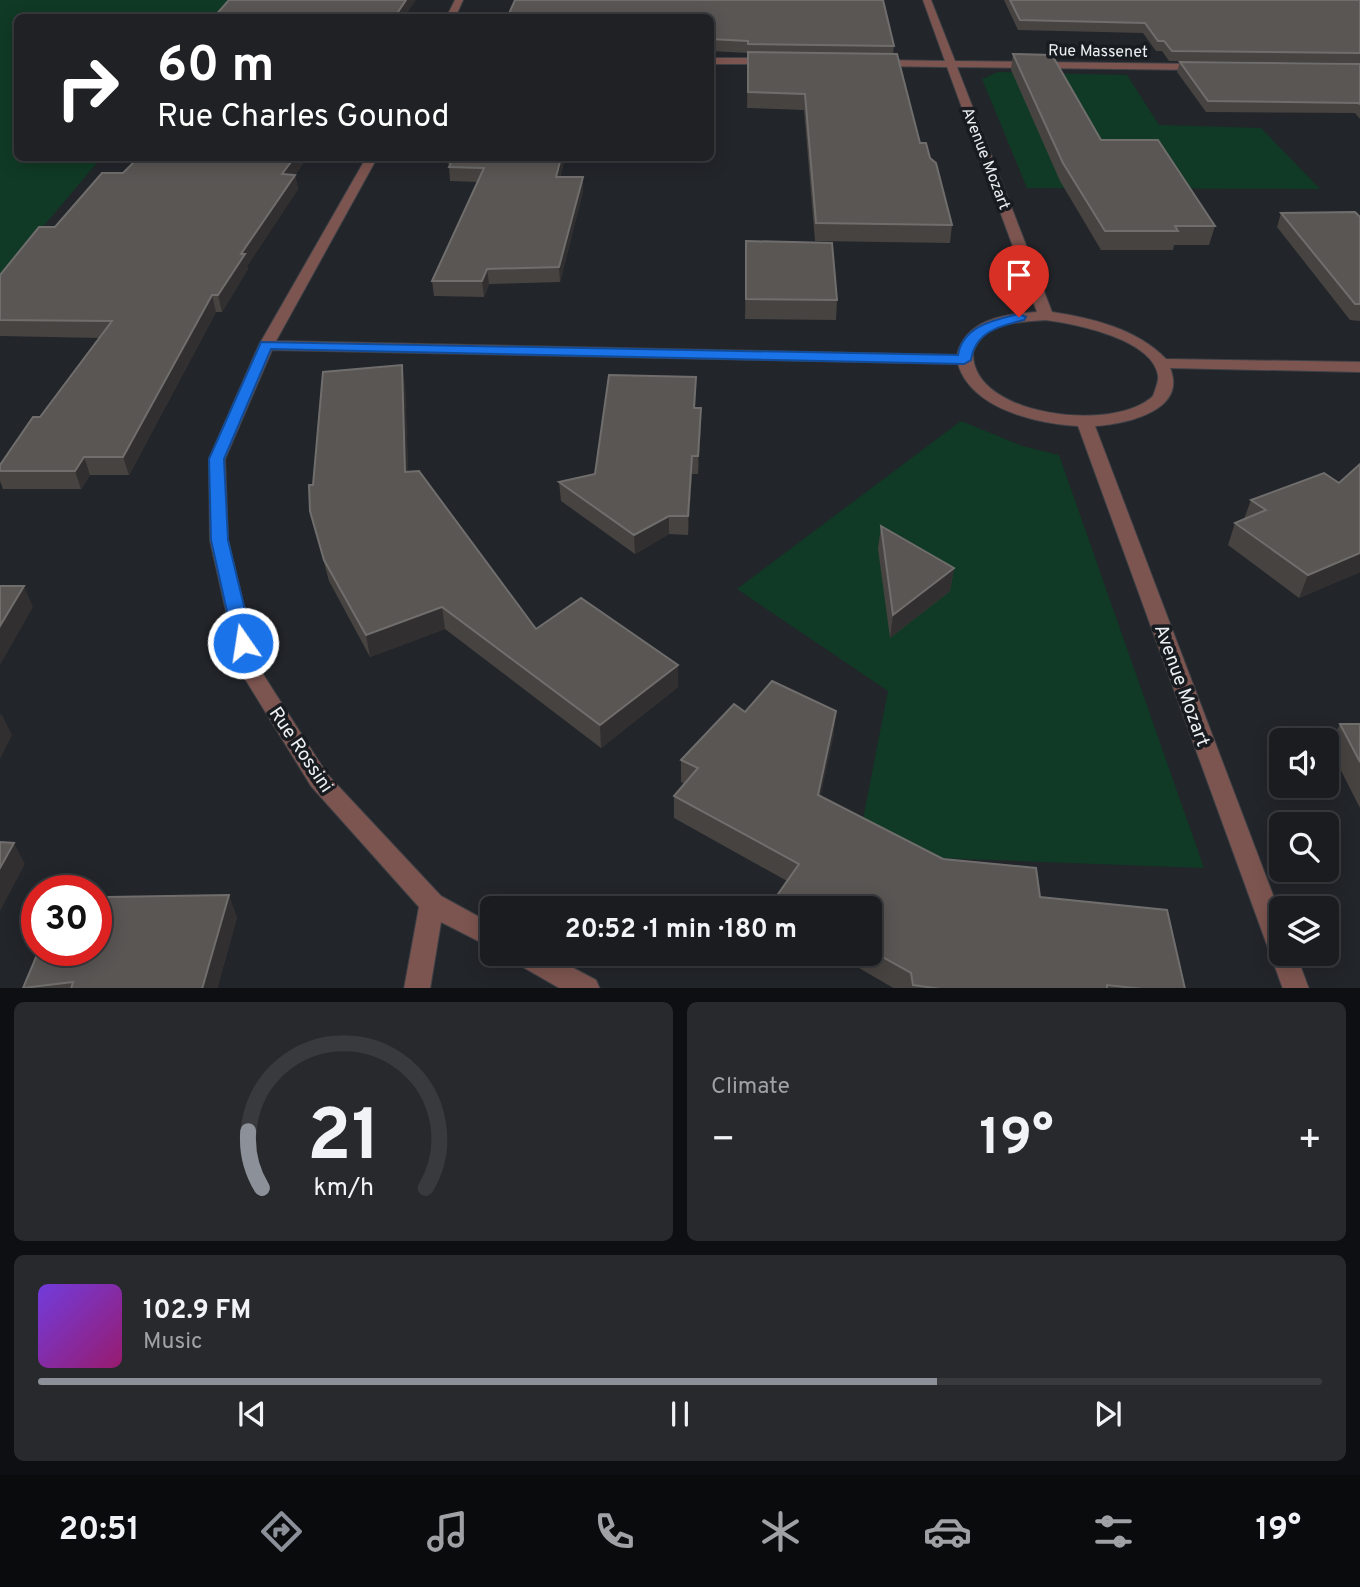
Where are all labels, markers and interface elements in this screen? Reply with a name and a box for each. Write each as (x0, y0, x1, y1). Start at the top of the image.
text: 60 m (157, 37, 275, 99)
street label: Rue Massenet (1048, 41, 1148, 63)
icon: right (42, 42, 133, 133)
text: Rue Charles Gounod (157, 98, 450, 138)
street label: Avenue Mozart (956, 105, 1014, 213)
pin (989, 245, 1049, 317)
icon: arrive (1000, 256, 1038, 294)
position arrow (206, 606, 280, 680)
street label: Avenue Mozart (1148, 621, 1214, 750)
street label: Rue Rossini (263, 703, 338, 798)
map controls (1269, 728, 1339, 966)
button: sound (1269, 728, 1339, 798)
button: search (1269, 812, 1339, 882)
speed limit sign: 30 (21, 875, 112, 966)
button: layers (1269, 896, 1339, 966)
text: 20:52 · 1 min · 180 m (565, 914, 797, 947)
text: Climate (711, 1073, 790, 1102)
text: 21 (307, 1094, 380, 1186)
text: 19° (979, 1107, 1054, 1173)
text: − (711, 1117, 736, 1166)
text: + (1297, 1117, 1322, 1166)
text: km/h (313, 1172, 374, 1204)
text: 102.9 FM (143, 1295, 251, 1328)
text: Music (143, 1328, 203, 1357)
icon: previous (233, 1395, 271, 1433)
icon: pause (661, 1395, 699, 1433)
icon: next (1089, 1395, 1127, 1433)
icon: directions (257, 1507, 306, 1556)
icon: music (423, 1507, 472, 1556)
icon: phone (590, 1507, 639, 1556)
icon: climate (756, 1507, 805, 1556)
icon: car (923, 1507, 972, 1556)
icon: filters (1089, 1507, 1138, 1556)
text: 20:51 (59, 1511, 139, 1551)
text: 19° (1255, 1511, 1301, 1551)

